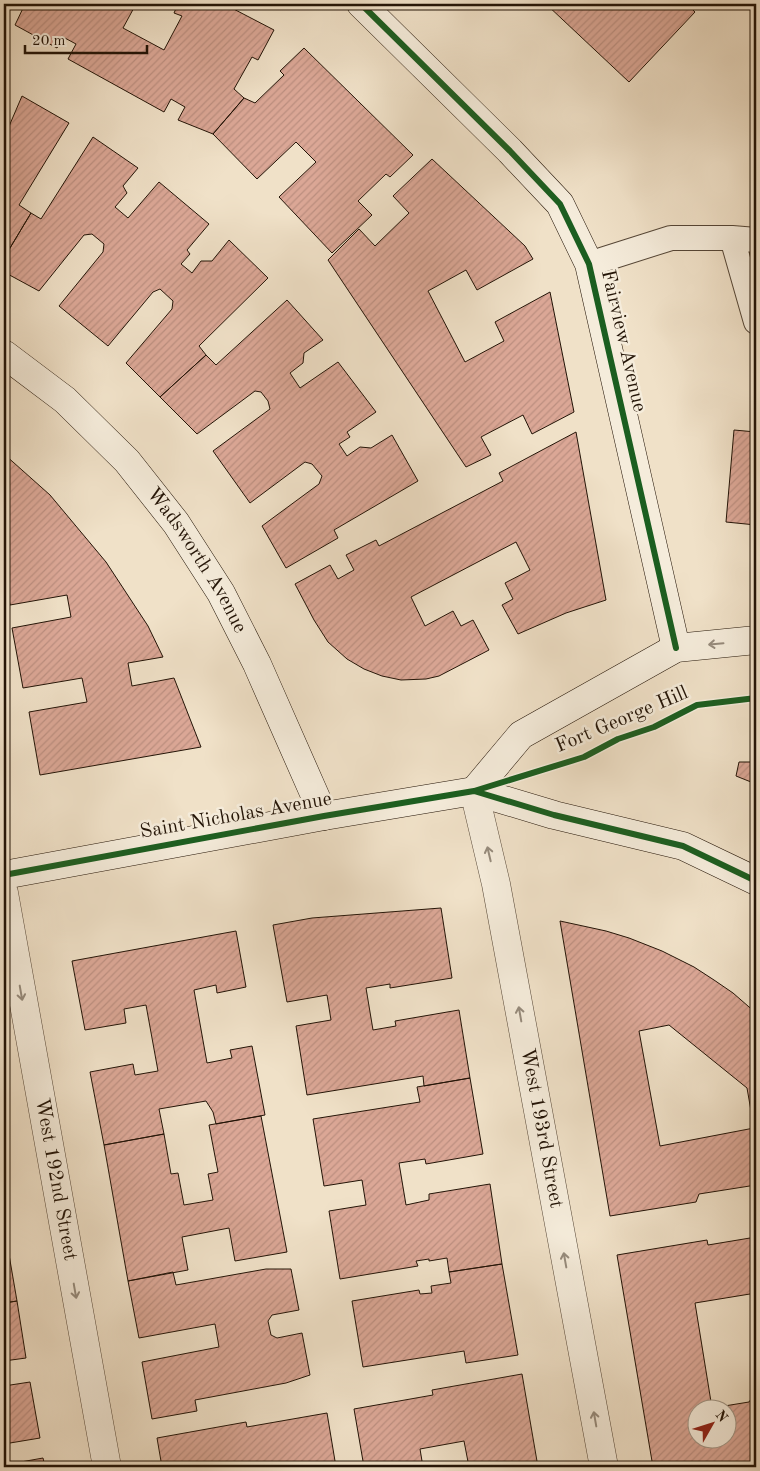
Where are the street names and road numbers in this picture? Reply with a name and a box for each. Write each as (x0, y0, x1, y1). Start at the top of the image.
street label: Fairview Avenue (597, 268, 649, 414)
street label: Wadsworth Avenue (142, 484, 250, 636)
street label: Fort George Hill (553, 683, 691, 757)
street label: Saint Nicholas Avenue (138, 789, 334, 843)
street label: West 193rd Street (517, 1047, 566, 1210)
street label: West 192nd Street (31, 1097, 80, 1262)

